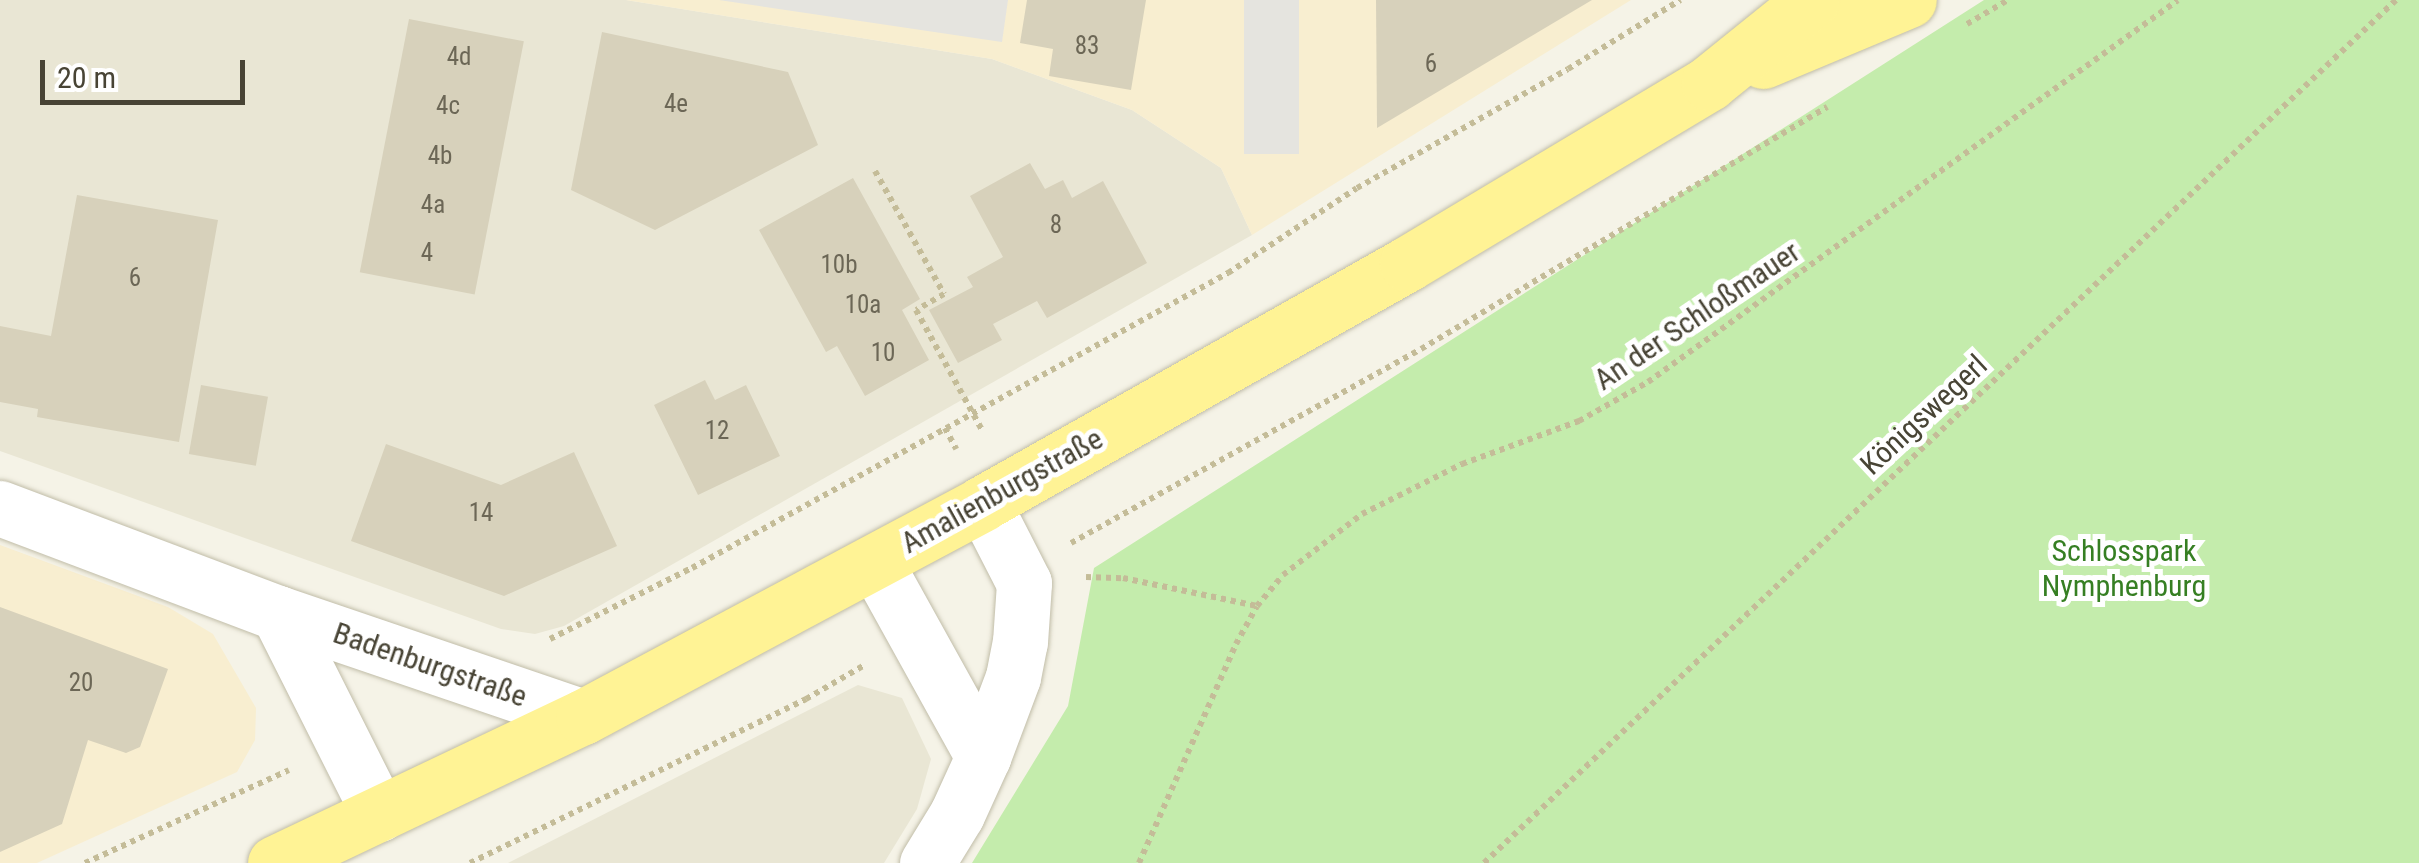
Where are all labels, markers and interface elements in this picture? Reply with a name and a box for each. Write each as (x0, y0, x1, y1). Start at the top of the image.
house number: 83 (1075, 31, 1099, 61)
scale bar (45, 40, 250, 102)
house number: 4d (447, 42, 471, 72)
house number: 6 (1425, 49, 1437, 79)
text: 20 m (57, 60, 116, 95)
house number: 4e (664, 89, 688, 119)
house number: 4c (436, 91, 460, 121)
house number: 4b (428, 141, 452, 171)
house number: 4a (421, 190, 445, 220)
house number: 8 (1050, 210, 1062, 240)
street label: An der Schloßmauer (1588, 234, 1806, 398)
house number: 4 (421, 238, 433, 268)
house number: 10b (820, 250, 858, 280)
house number: 6 (129, 263, 141, 293)
house number: 10a (845, 290, 881, 320)
house number: 10 (871, 338, 895, 368)
street label: Königswegerl (1853, 347, 1995, 483)
house number: 12 (705, 416, 729, 446)
street label: Amalienburgstraße (895, 421, 1109, 561)
house number: 14 (469, 498, 493, 528)
park label: Schlosspark Nymphenburg (2042, 533, 2206, 604)
street label: Badenburgstraße (328, 615, 532, 715)
house number: 20 (69, 668, 93, 698)

